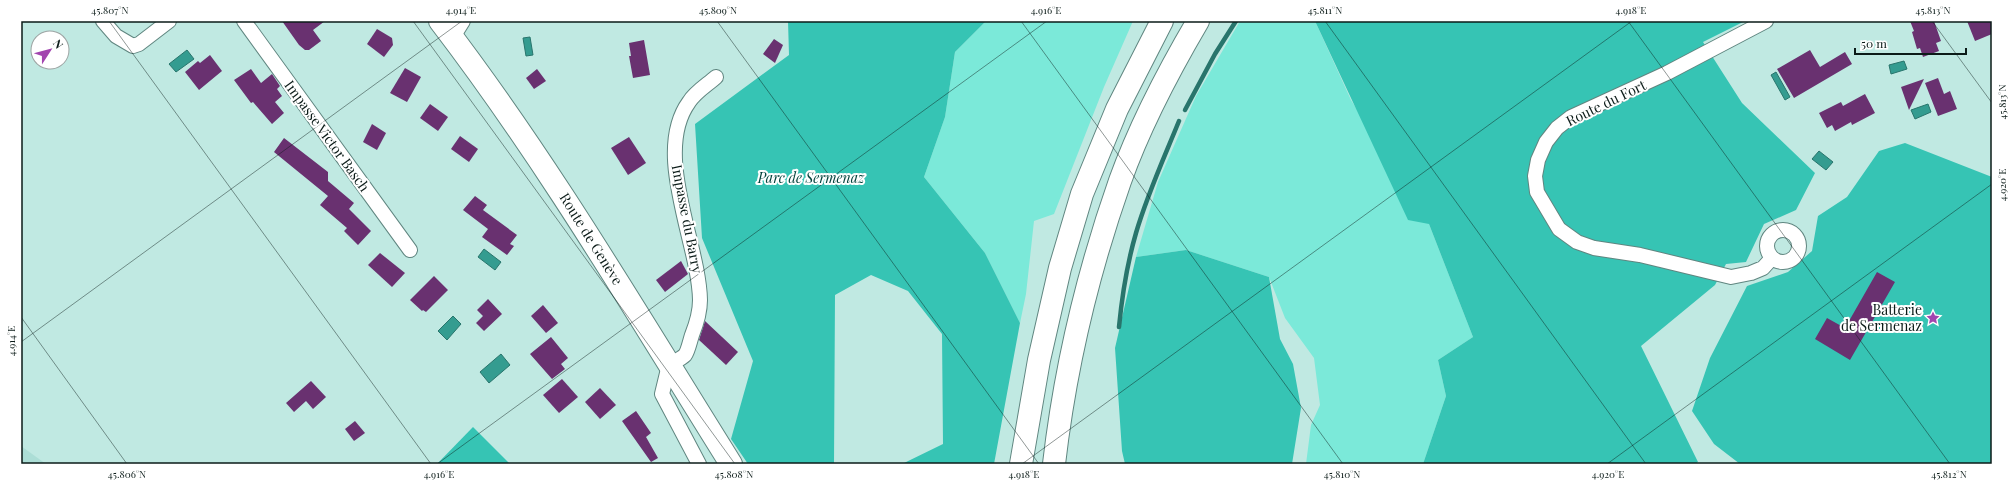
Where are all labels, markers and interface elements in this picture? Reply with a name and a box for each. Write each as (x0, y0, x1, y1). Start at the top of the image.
text: 45.807°N (91, 3, 129, 17)
text: 4.914°E (446, 3, 476, 17)
text: 45.809°N (699, 3, 737, 17)
text: 4.916°E (1031, 3, 1061, 17)
text: 45.811°N (1308, 3, 1342, 17)
text: 4.918°E (1616, 3, 1646, 17)
text: 45.813°N (1916, 3, 1950, 17)
north arrow (30, 30, 70, 70)
scale bar (1855, 30, 1966, 56)
text: 50 m (1861, 35, 1887, 51)
text: N (50, 36, 67, 51)
street label: Route du Fort (1563, 75, 1650, 130)
street label: Impasse Victor Basch (281, 76, 375, 196)
text: 45.813°N (1995, 85, 2009, 119)
street label: Impasse du Barry (668, 163, 707, 275)
park label: Parc de Sermenaz (757, 168, 865, 187)
text: 4.920°E (1995, 169, 2009, 201)
street label: Route de Genève (555, 189, 627, 288)
place label: Batterie de Sermenaz (1841, 300, 1922, 335)
place icon: Batterie de Sermenaz (1925, 310, 1941, 326)
text: 4.914°E (4, 326, 18, 356)
text: 45.806°N (108, 467, 146, 481)
text: 4.916°E (424, 467, 454, 481)
text: 45.808°N (715, 467, 753, 481)
text: 4.918°E (1009, 467, 1039, 481)
text: 45.810°N (1324, 467, 1360, 481)
text: 4.920°E (1592, 467, 1624, 481)
text: 45.812°N (1931, 467, 1967, 481)

